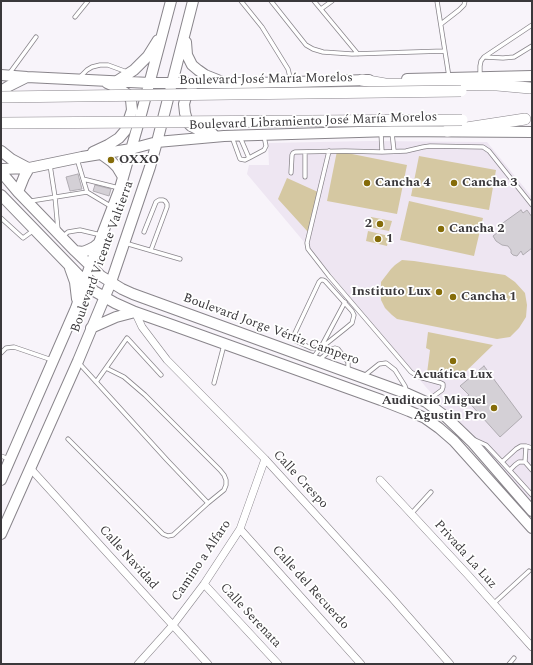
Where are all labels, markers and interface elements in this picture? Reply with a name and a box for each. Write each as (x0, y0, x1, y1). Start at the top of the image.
street label: Boulevard José María Morelos (179, 71, 353, 89)
street label: Boulevard Libramiento José María Morelos (189, 110, 437, 134)
place label: OXXO (119, 152, 159, 168)
marker: OXXO (106, 155, 116, 165)
place label: Cancha 4 (375, 175, 430, 191)
place label: Cancha 3 (462, 175, 517, 191)
marker: Cancha 4 (362, 178, 372, 188)
marker: Cancha 3 (449, 178, 459, 188)
street label: Boulevard Vicente Valtierra (68, 179, 138, 335)
place label: 2 (365, 216, 372, 232)
marker: 2 (375, 219, 385, 229)
place label: Cancha 2 (449, 221, 504, 237)
marker: Cancha 2 (436, 224, 446, 234)
place label: 1 (386, 231, 393, 247)
marker: 1 (373, 234, 383, 244)
place label: Instituto Lux (351, 284, 431, 300)
marker: Instituto Lux (434, 287, 444, 297)
place label: Cancha 1 (461, 289, 516, 305)
street label: Boulevard Jorge Vértiz Campero (181, 291, 361, 369)
marker: Cancha 1 (448, 292, 458, 302)
marker: Acuática Lux (448, 356, 458, 366)
place label: Acuática Lux (413, 367, 493, 383)
place label: Auditorio Miguel Agustin Pro (382, 393, 486, 424)
marker: Auditorio Miguel Agustin Pro (489, 403, 499, 413)
street label: Calle Crespo (269, 448, 331, 512)
street label: Camino a Alfaro (169, 517, 235, 605)
street label: Privada La Luz (430, 518, 500, 592)
street label: Calle Navidad (95, 523, 161, 593)
street label: Calle del Recuerdo (268, 543, 352, 633)
street label: Calle Serenata (216, 580, 284, 652)

